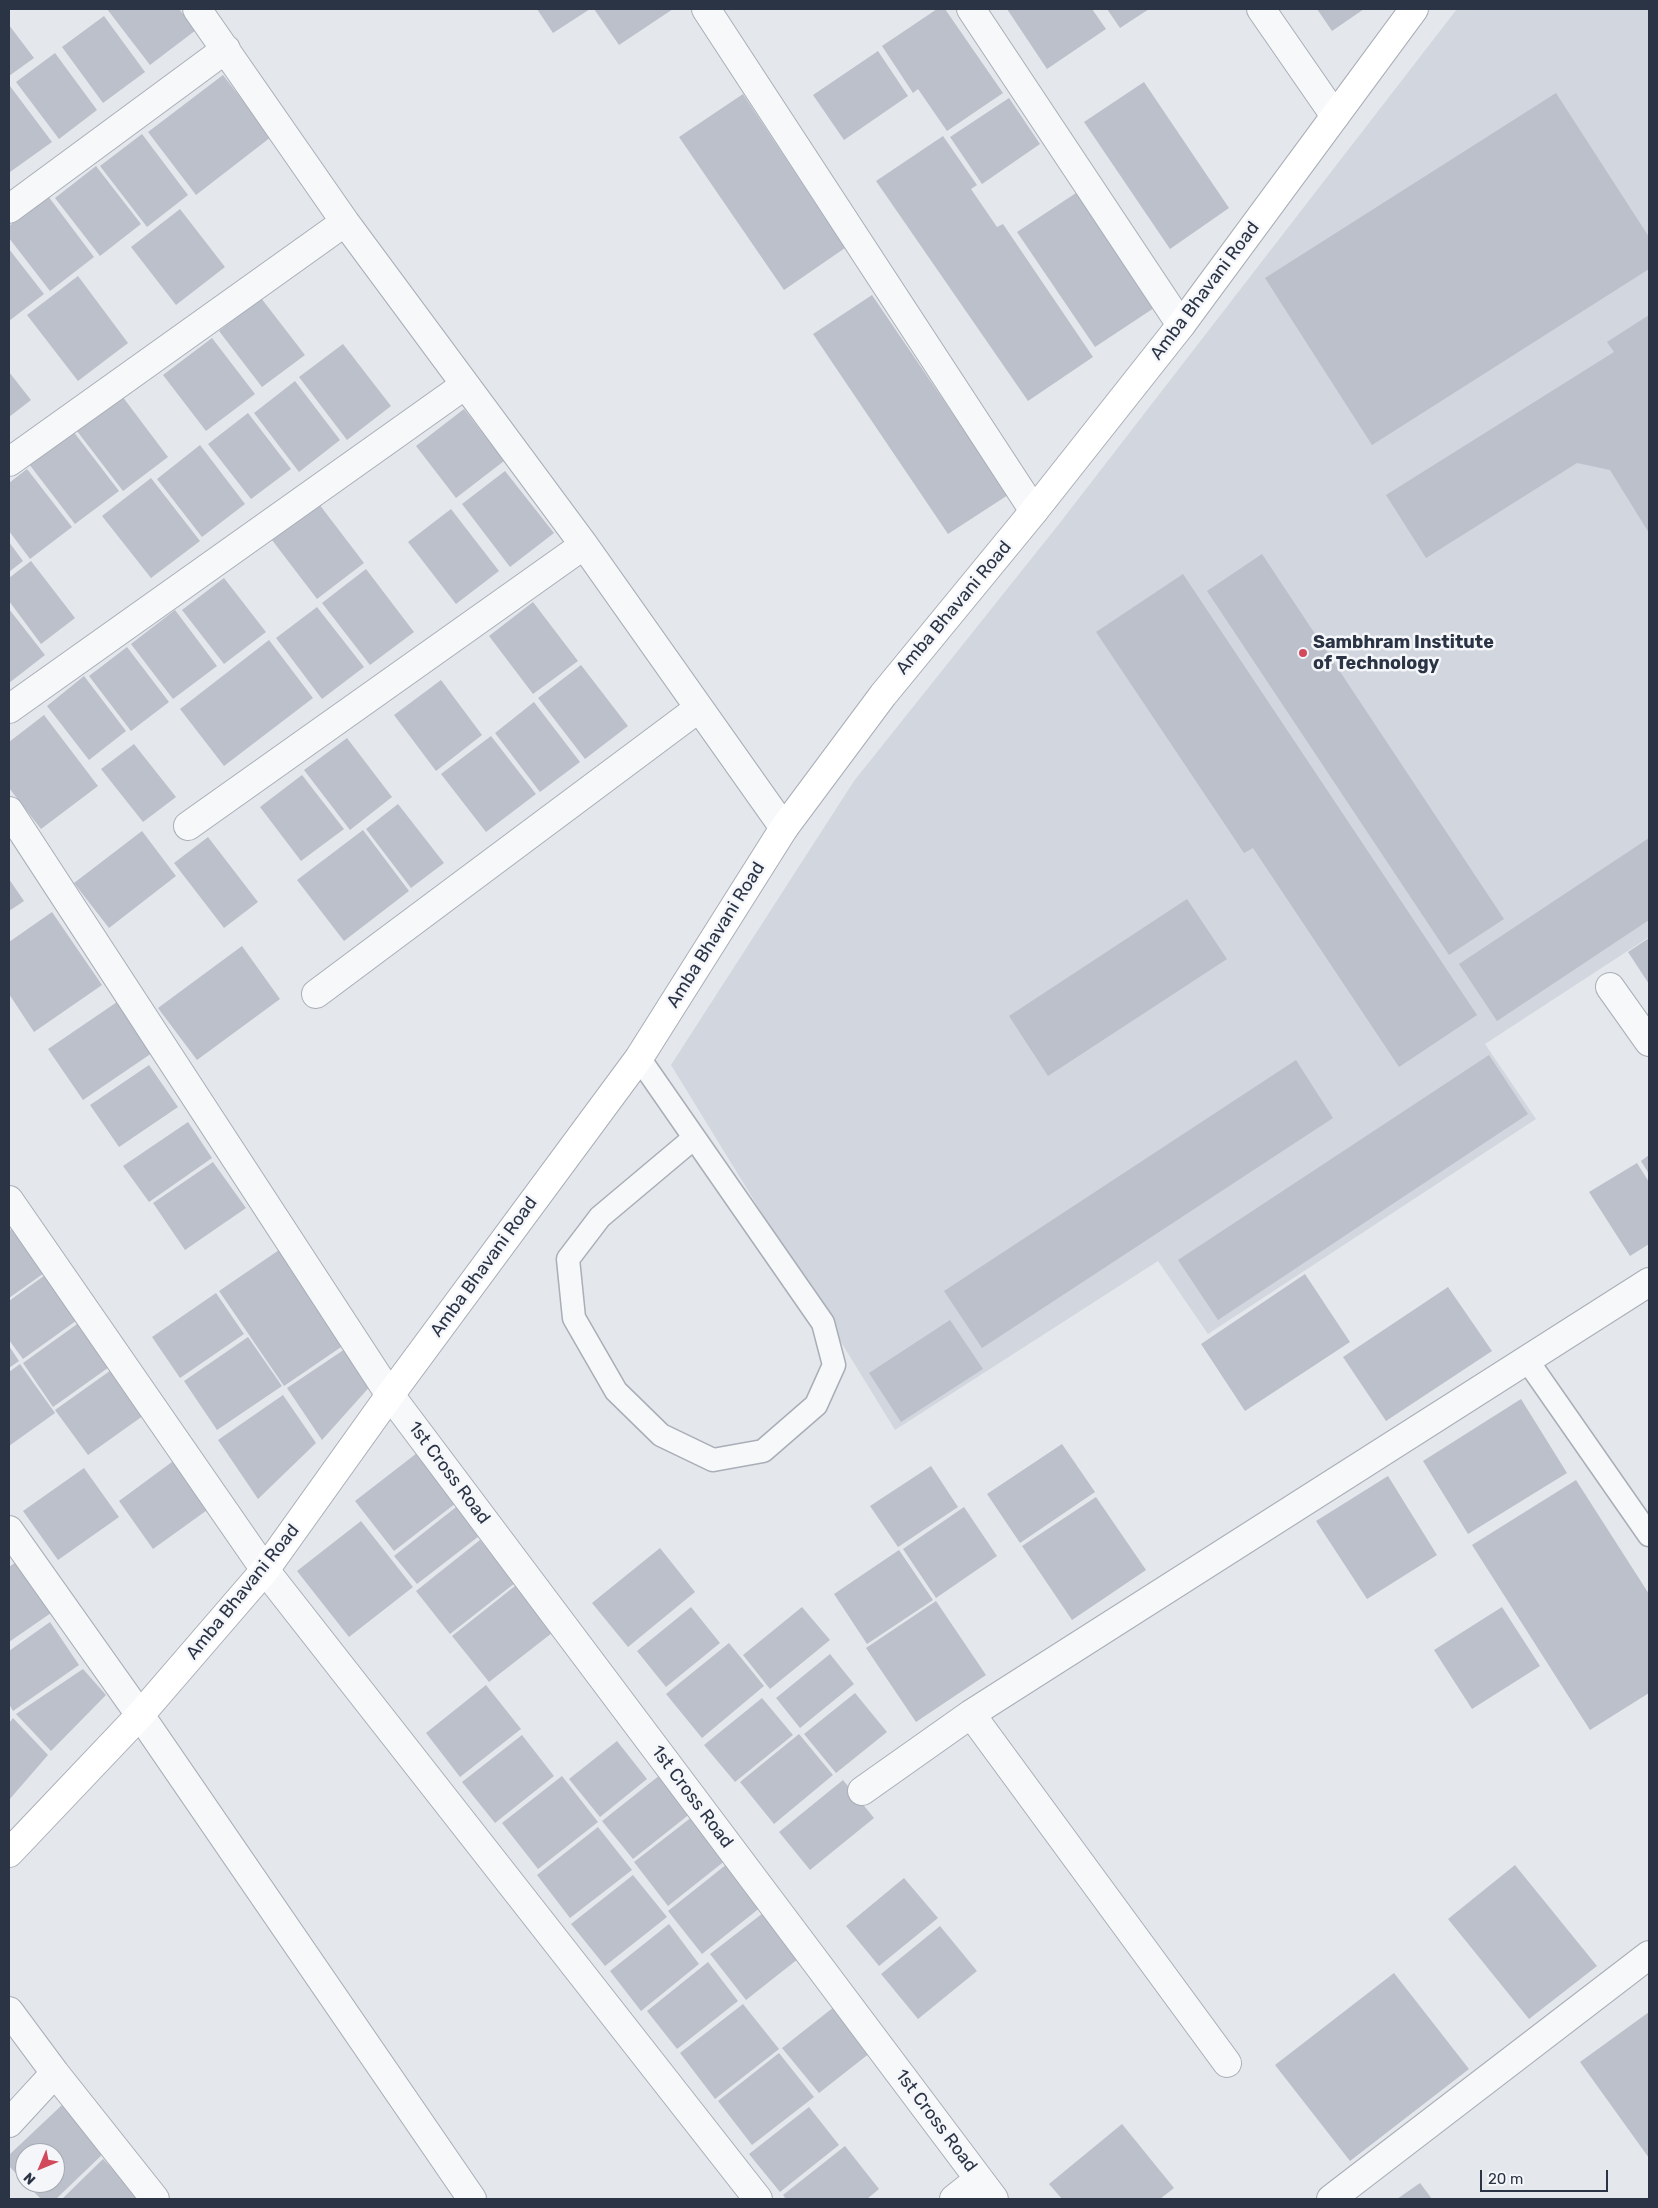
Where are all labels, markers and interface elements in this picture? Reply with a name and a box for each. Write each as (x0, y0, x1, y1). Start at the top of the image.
street label: Amba Bhavani Road (1146, 218, 1264, 364)
street label: Amba Bhavani Road (892, 537, 1016, 679)
place label: Sambhram Institute of Technology (1313, 632, 1494, 674)
marker: Sambhram Institute of Technology (1297, 647, 1309, 659)
street label: Amba Bhavani Road (662, 858, 770, 1012)
street label: Amba Bhavani Road (426, 1193, 542, 1341)
street label: 1st Cross Road (403, 1417, 495, 1529)
street label: Amba Bhavani Road (182, 1520, 304, 1664)
street label: 1st Cross Road (646, 1741, 738, 1853)
street label: 1st Cross Road (890, 2065, 982, 2177)
north arrow (15, 2143, 65, 2193)
scale bar (1483, 2160, 1610, 2192)
text: N (20, 2169, 39, 2188)
text: 20 m (1488, 2170, 1523, 2188)

